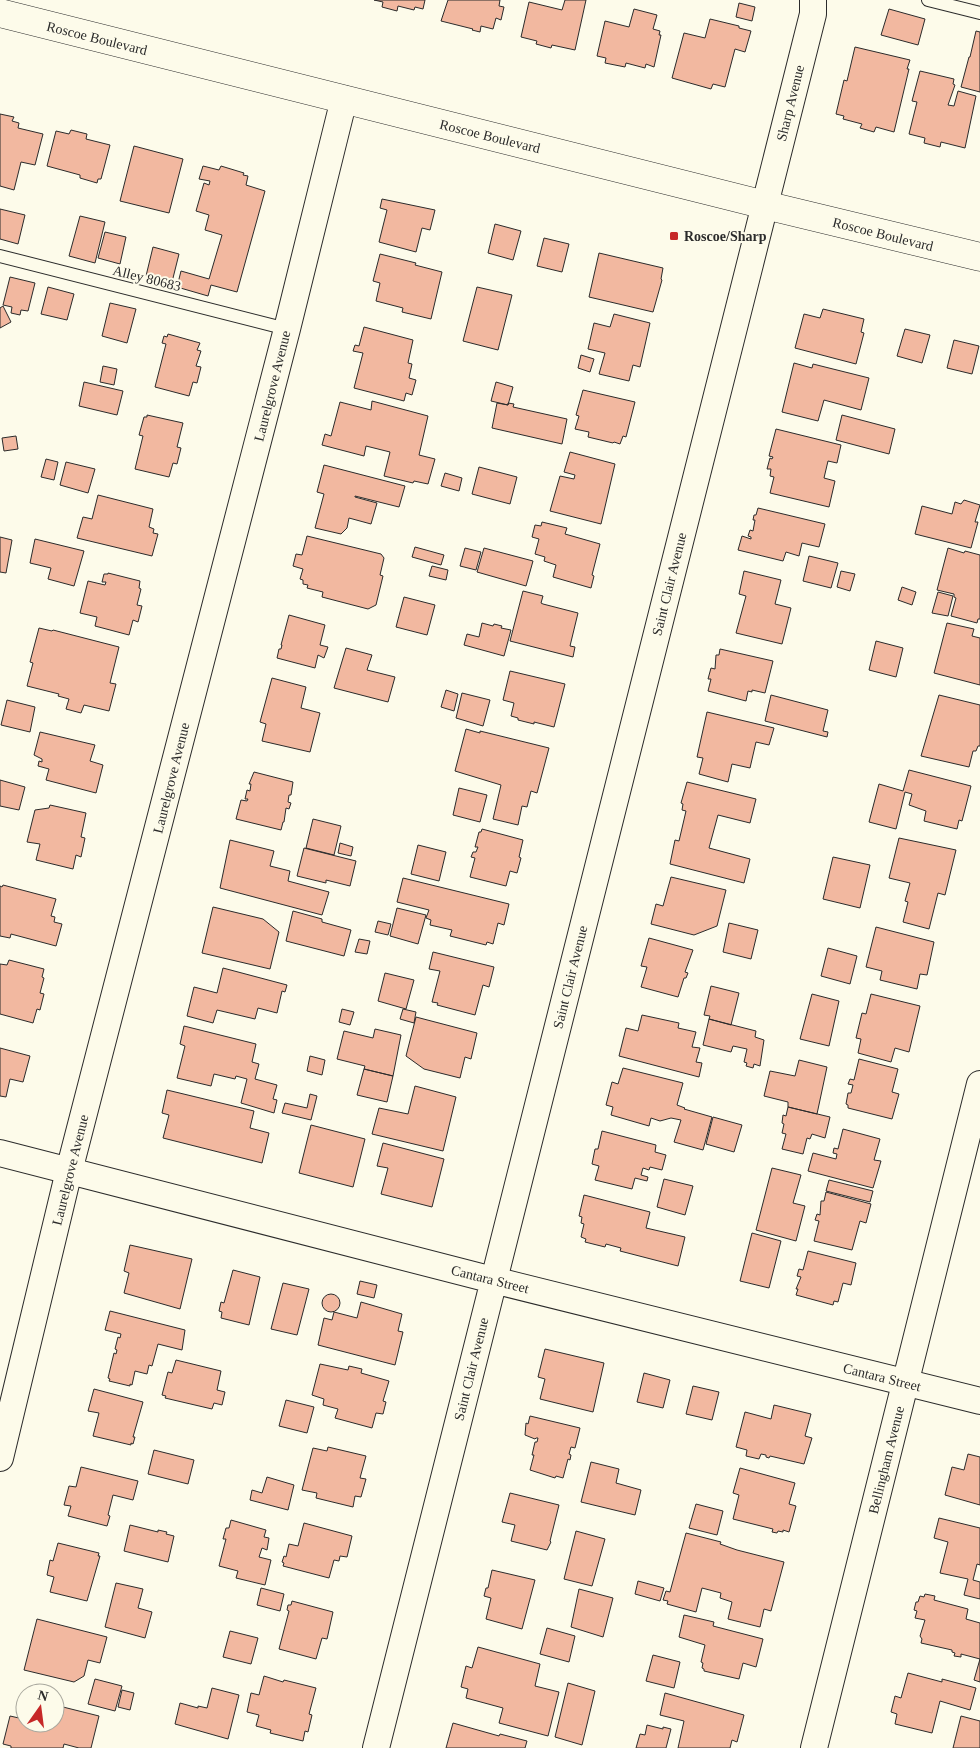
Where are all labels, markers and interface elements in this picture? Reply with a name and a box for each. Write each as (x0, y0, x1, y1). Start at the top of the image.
street label: Roscoe Boulevard (45, 19, 149, 58)
street label: Sharp Avenue (774, 64, 807, 143)
street label: Roscoe Boulevard (438, 117, 542, 156)
street label: Roscoe Boulevard (831, 215, 935, 254)
place label: Roscoe/Sharp (684, 229, 767, 244)
marker: Roscoe/Sharp (668, 230, 680, 242)
street label: Alley 80683 (111, 263, 182, 294)
street label: Laurelgrove Avenue (251, 329, 294, 443)
street label: Saint Clair Avenue (649, 531, 690, 637)
street label: Laurelgrove Avenue (150, 721, 193, 835)
street label: Saint Clair Avenue (550, 924, 591, 1030)
street label: Laurelgrove Avenue (49, 1113, 92, 1227)
street label: Cantara Street (449, 1263, 530, 1296)
street label: Saint Clair Avenue (451, 1316, 492, 1422)
street label: Cantara Street (841, 1361, 922, 1394)
street label: Bellingham Avenue (866, 1405, 907, 1516)
north arrow (15, 1683, 65, 1733)
text: N (36, 1687, 50, 1704)

